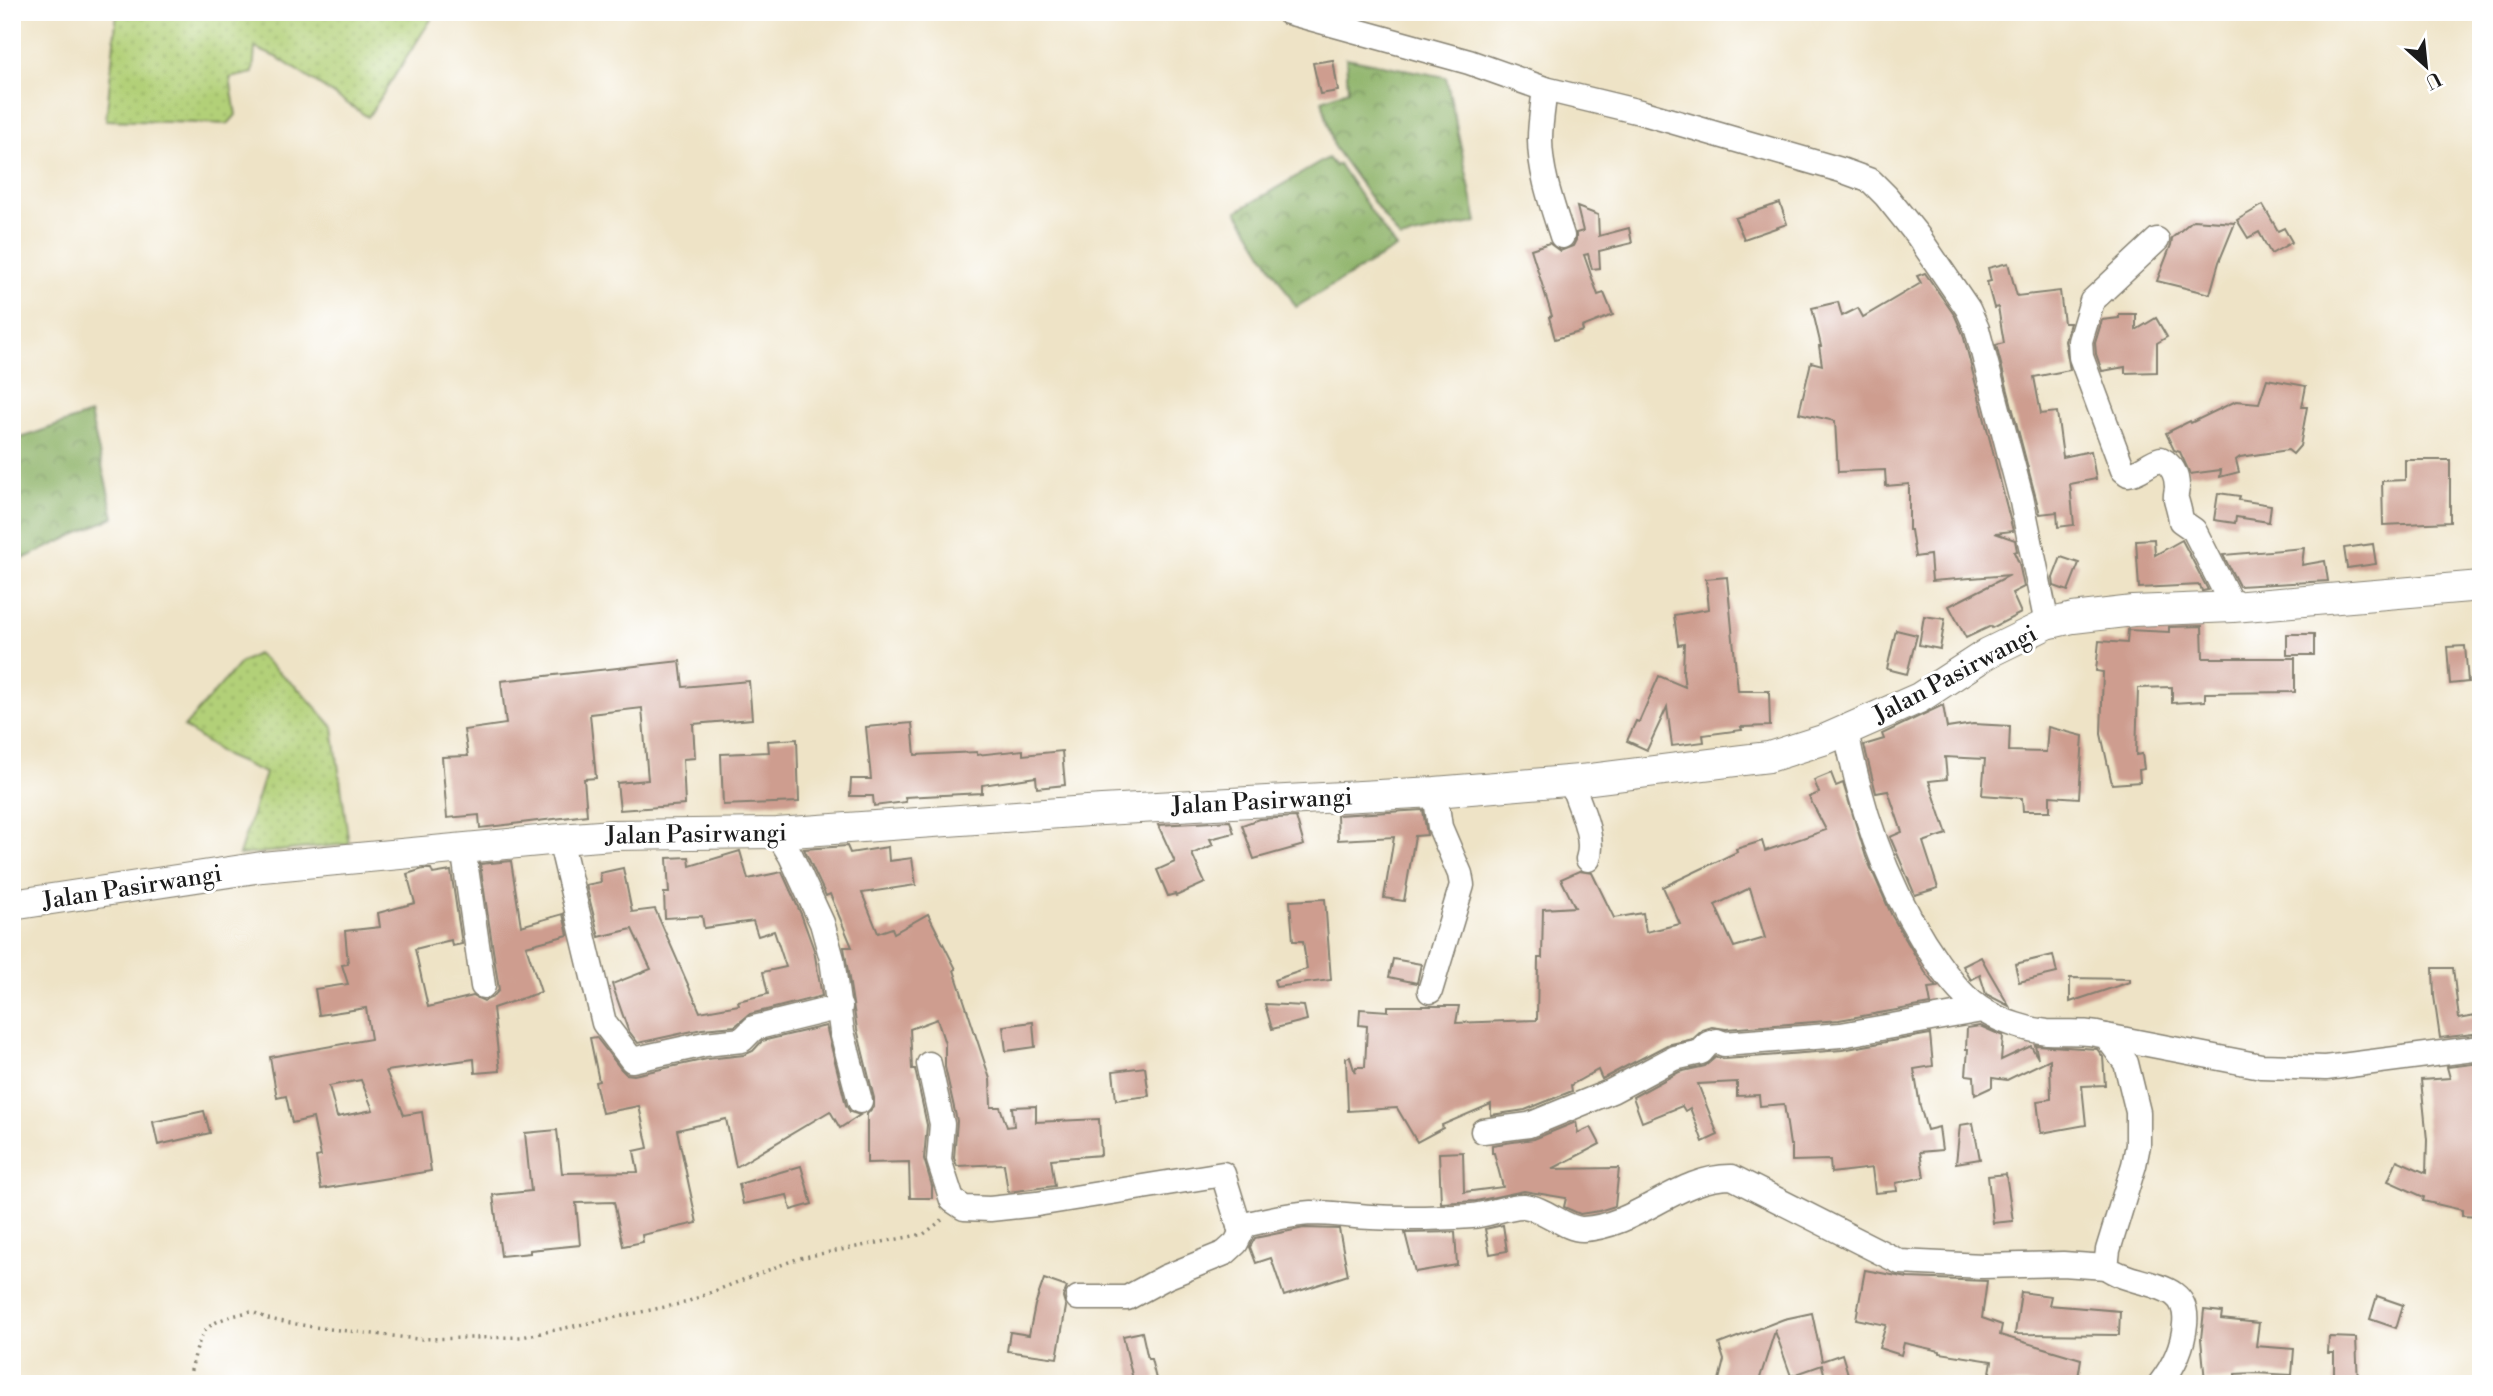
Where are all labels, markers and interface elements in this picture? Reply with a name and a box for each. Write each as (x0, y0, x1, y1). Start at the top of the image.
north arrow (2392, 32, 2462, 102)
text: U (2421, 66, 2445, 94)
street label: Jalan Pasirwangi (1867, 619, 2043, 731)
street label: Jalan Pasirwangi (1170, 782, 1353, 822)
street label: Jalan Pasirwangi (604, 818, 787, 852)
street label: Jalan Pasirwangi (39, 859, 224, 917)

